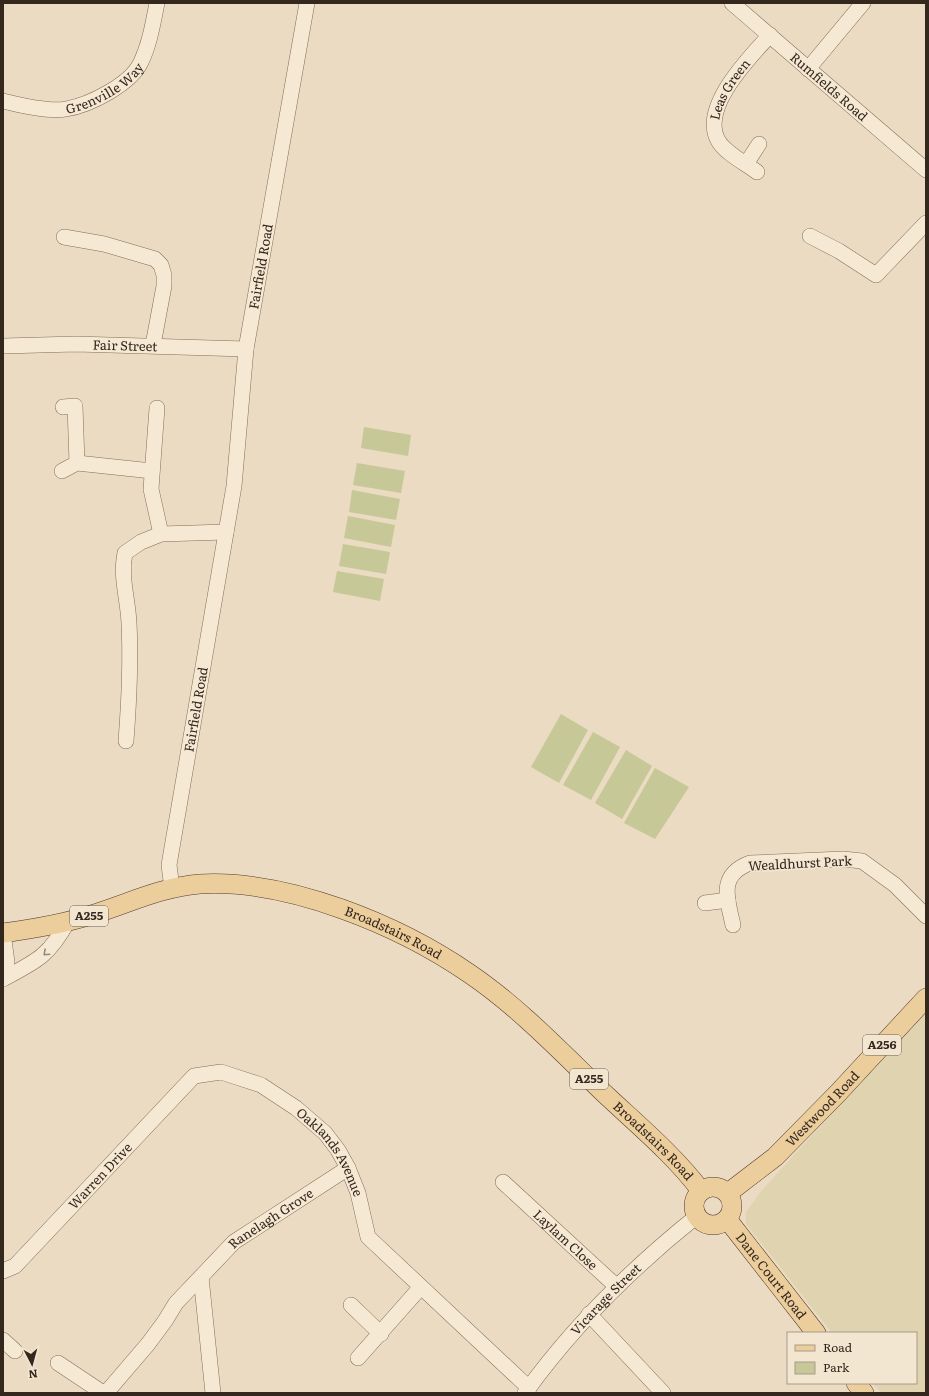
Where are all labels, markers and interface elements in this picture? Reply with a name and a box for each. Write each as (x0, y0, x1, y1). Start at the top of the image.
street label: Rumfields Road (786, 47, 872, 125)
street label: Leas Green (704, 54, 754, 121)
street label: Grenville Way (64, 58, 148, 118)
street label: Fairfield Road (243, 222, 277, 311)
street label: Fair Street (92, 334, 158, 355)
street label: Fairfield Road (179, 665, 212, 754)
street label: Wealdhurst Park (748, 850, 853, 875)
street label: Broadstairs Road (342, 901, 446, 963)
road number: A255 (70, 906, 108, 926)
one-way arrow (43, 948, 51, 956)
road number: A256 (863, 1035, 901, 1055)
street label: Westwood Road (781, 1066, 863, 1150)
road number: A255 (570, 1069, 608, 1089)
street label: Broadstairs Road (609, 1096, 699, 1184)
street label: Oaklands Avenue (293, 1103, 368, 1199)
street label: Warren Drive (64, 1138, 136, 1213)
street label: Ranelagh Grove (223, 1183, 317, 1252)
street label: Laylam Close (529, 1205, 602, 1274)
street label: Dane Court Road (732, 1228, 812, 1323)
street label: Vicarage Street (566, 1258, 645, 1339)
legend (787, 1332, 917, 1384)
text: Road (823, 1338, 853, 1356)
north arrow (12, 1344, 52, 1384)
text: Park (823, 1358, 850, 1376)
text: N (28, 1367, 39, 1383)

